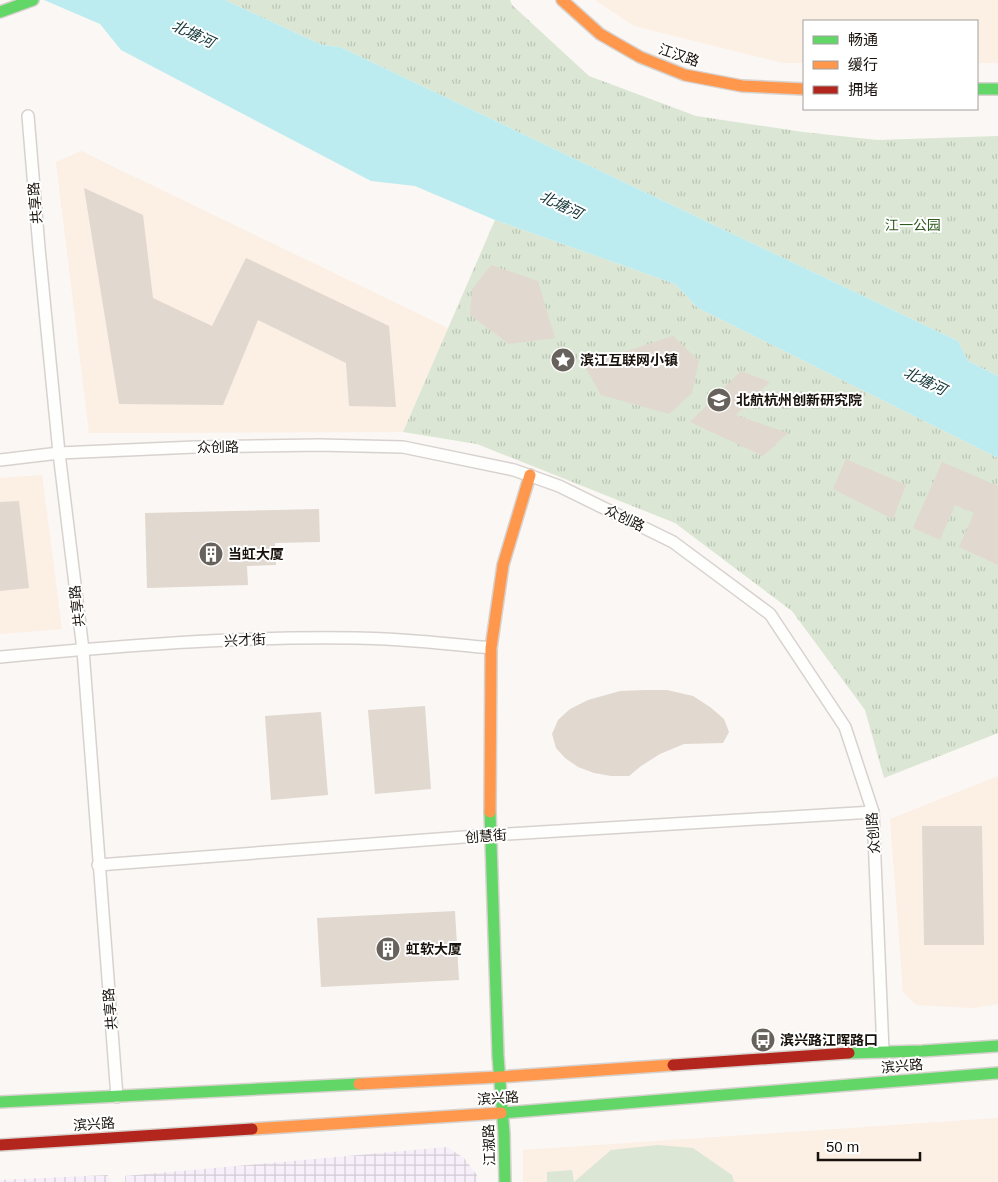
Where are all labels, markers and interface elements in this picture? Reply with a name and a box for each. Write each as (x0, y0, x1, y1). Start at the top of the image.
water label: 北塘河 (169, 16, 220, 52)
legend (803, 20, 978, 110)
text: 畅通 (848, 31, 878, 48)
street label: 江汉路 (657, 41, 701, 69)
text: 缓行 (848, 56, 878, 73)
text: 拥堵 (848, 81, 878, 98)
street label: 共享路 (25, 181, 45, 225)
water label: 北塘河 (537, 187, 588, 223)
park label: 江一公园 (885, 217, 941, 233)
place icon: 滨江互联网小镇 (550, 347, 576, 373)
place label: 滨江互联网小镇 (580, 352, 678, 368)
water label: 北塘河 (901, 363, 952, 399)
school or university icon: 北航杭州创新研究院 (706, 387, 732, 413)
place label: 北航杭州创新研究院 (736, 392, 862, 408)
street label: 众创路 (197, 439, 239, 455)
street label: 众创路 (603, 502, 647, 534)
building icon: 当虹大厦 (198, 541, 224, 567)
place label: 当虹大厦 (228, 546, 284, 562)
street label: 共享路 (67, 584, 87, 628)
street label: 兴才街 (224, 631, 266, 649)
street label: 众创路 (864, 811, 882, 855)
street label: 创慧街 (464, 827, 508, 845)
building icon: 虹软大厦 (375, 936, 401, 962)
place label: 虹软大厦 (406, 941, 462, 957)
street label: 共享路 (100, 987, 120, 1031)
bus stop icon: 滨兴路江晖路口 (750, 1027, 776, 1053)
place label: 滨兴路江晖路口 (780, 1032, 878, 1048)
street label: 滨兴路 (880, 1056, 924, 1076)
street label: 滨兴路 (476, 1089, 520, 1107)
street label: 滨兴路 (72, 1115, 116, 1133)
street label: 江淑路 (480, 1124, 498, 1166)
scale bar (818, 1130, 920, 1162)
text: 50 m (826, 1138, 859, 1155)

